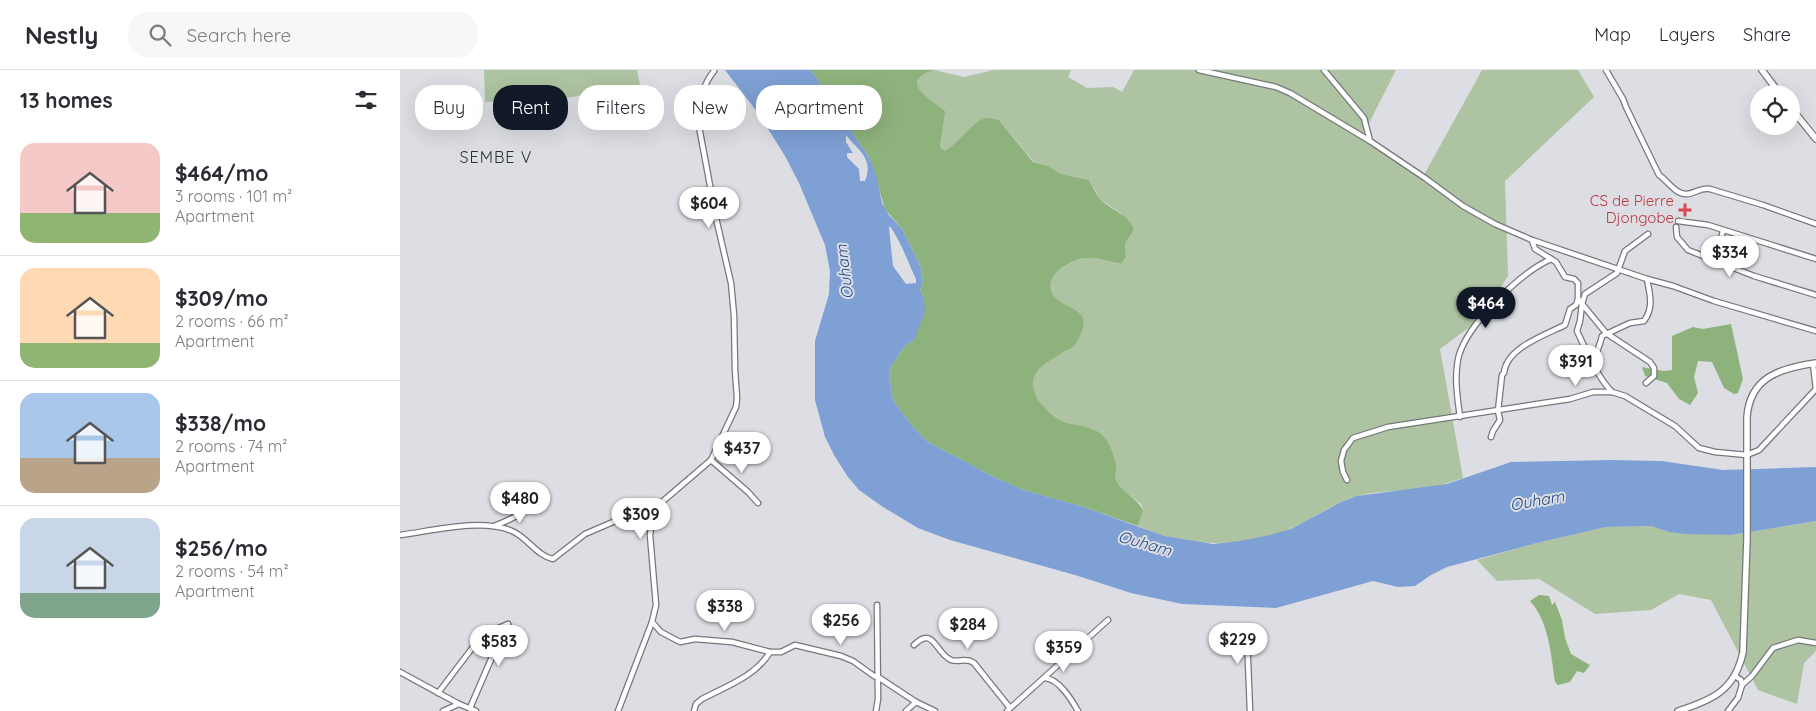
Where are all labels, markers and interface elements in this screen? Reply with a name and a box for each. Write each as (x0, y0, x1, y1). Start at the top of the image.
search box (128, 12, 478, 57)
text: Nestly (25, 20, 98, 50)
icon: search (146, 21, 174, 49)
text: Search here (186, 23, 291, 47)
text: Map (1594, 23, 1631, 46)
text: Layers (1659, 23, 1715, 46)
text: Share (1743, 23, 1791, 46)
chip: Buy (415, 85, 483, 130)
chip: Rent (493, 85, 568, 130)
chip: Filters (578, 85, 664, 130)
chip: New (674, 85, 746, 130)
chip: Apartment (756, 85, 882, 130)
map controls (1750, 85, 1800, 135)
button: locate (1750, 85, 1800, 135)
icon: filters (352, 86, 380, 114)
text: 13 homes (20, 87, 113, 113)
district label: SEMBE V (460, 147, 532, 167)
text: $464/mo (175, 160, 268, 186)
icon: home (60, 163, 120, 223)
text: 3 rooms · 101 m² (175, 186, 292, 206)
pin: $604 (679, 186, 739, 229)
place label: CS de Pierre Djongobe (1590, 191, 1674, 227)
text: $604 (690, 193, 728, 213)
marker: CS de Pierre Djongobe (1678, 203, 1692, 217)
text: Apartment (175, 206, 255, 226)
pin: $334 (1700, 236, 1760, 278)
text: $334 (1712, 242, 1748, 262)
water label: Ouham (831, 243, 857, 300)
text: $309/mo (175, 285, 268, 311)
pin: $464 (1456, 286, 1516, 329)
icon: home (60, 288, 120, 348)
text: $464 (1467, 293, 1505, 313)
text: 2 rooms · 66 m² (175, 311, 289, 331)
text: Apartment (175, 331, 255, 351)
pin: $391 (1546, 344, 1606, 387)
text: $391 (1559, 351, 1593, 371)
text: $338/mo (175, 410, 266, 436)
icon: home (60, 413, 120, 473)
pin: $437 (712, 432, 772, 474)
text: 2 rooms · 74 m² (175, 436, 287, 456)
text: $437 (724, 438, 760, 458)
text: Apartment (175, 456, 255, 476)
pin: $480 (490, 482, 550, 524)
water label: Ouham (1508, 485, 1566, 515)
text: $480 (501, 488, 539, 508)
pin: $309 (611, 498, 671, 540)
text: $309 (622, 504, 660, 524)
water label: Ouham (1116, 526, 1174, 560)
text: $256/mo (175, 535, 268, 561)
icon: home (60, 538, 120, 598)
text: 2 rooms · 54 m² (175, 561, 289, 581)
text: Apartment (175, 581, 255, 601)
pin: $338 (695, 590, 755, 632)
text: $338 (707, 596, 743, 616)
pin: $256 (811, 604, 871, 646)
pin: $284 (938, 608, 998, 650)
text: $256 (823, 610, 859, 630)
text: $284 (950, 614, 986, 634)
pin: $229 (1208, 622, 1268, 665)
pin: $583 (469, 624, 529, 667)
text: $229 (1220, 629, 1256, 649)
pin: $359 (1034, 630, 1094, 673)
text: $583 (481, 631, 517, 651)
text: $359 (1046, 637, 1082, 657)

